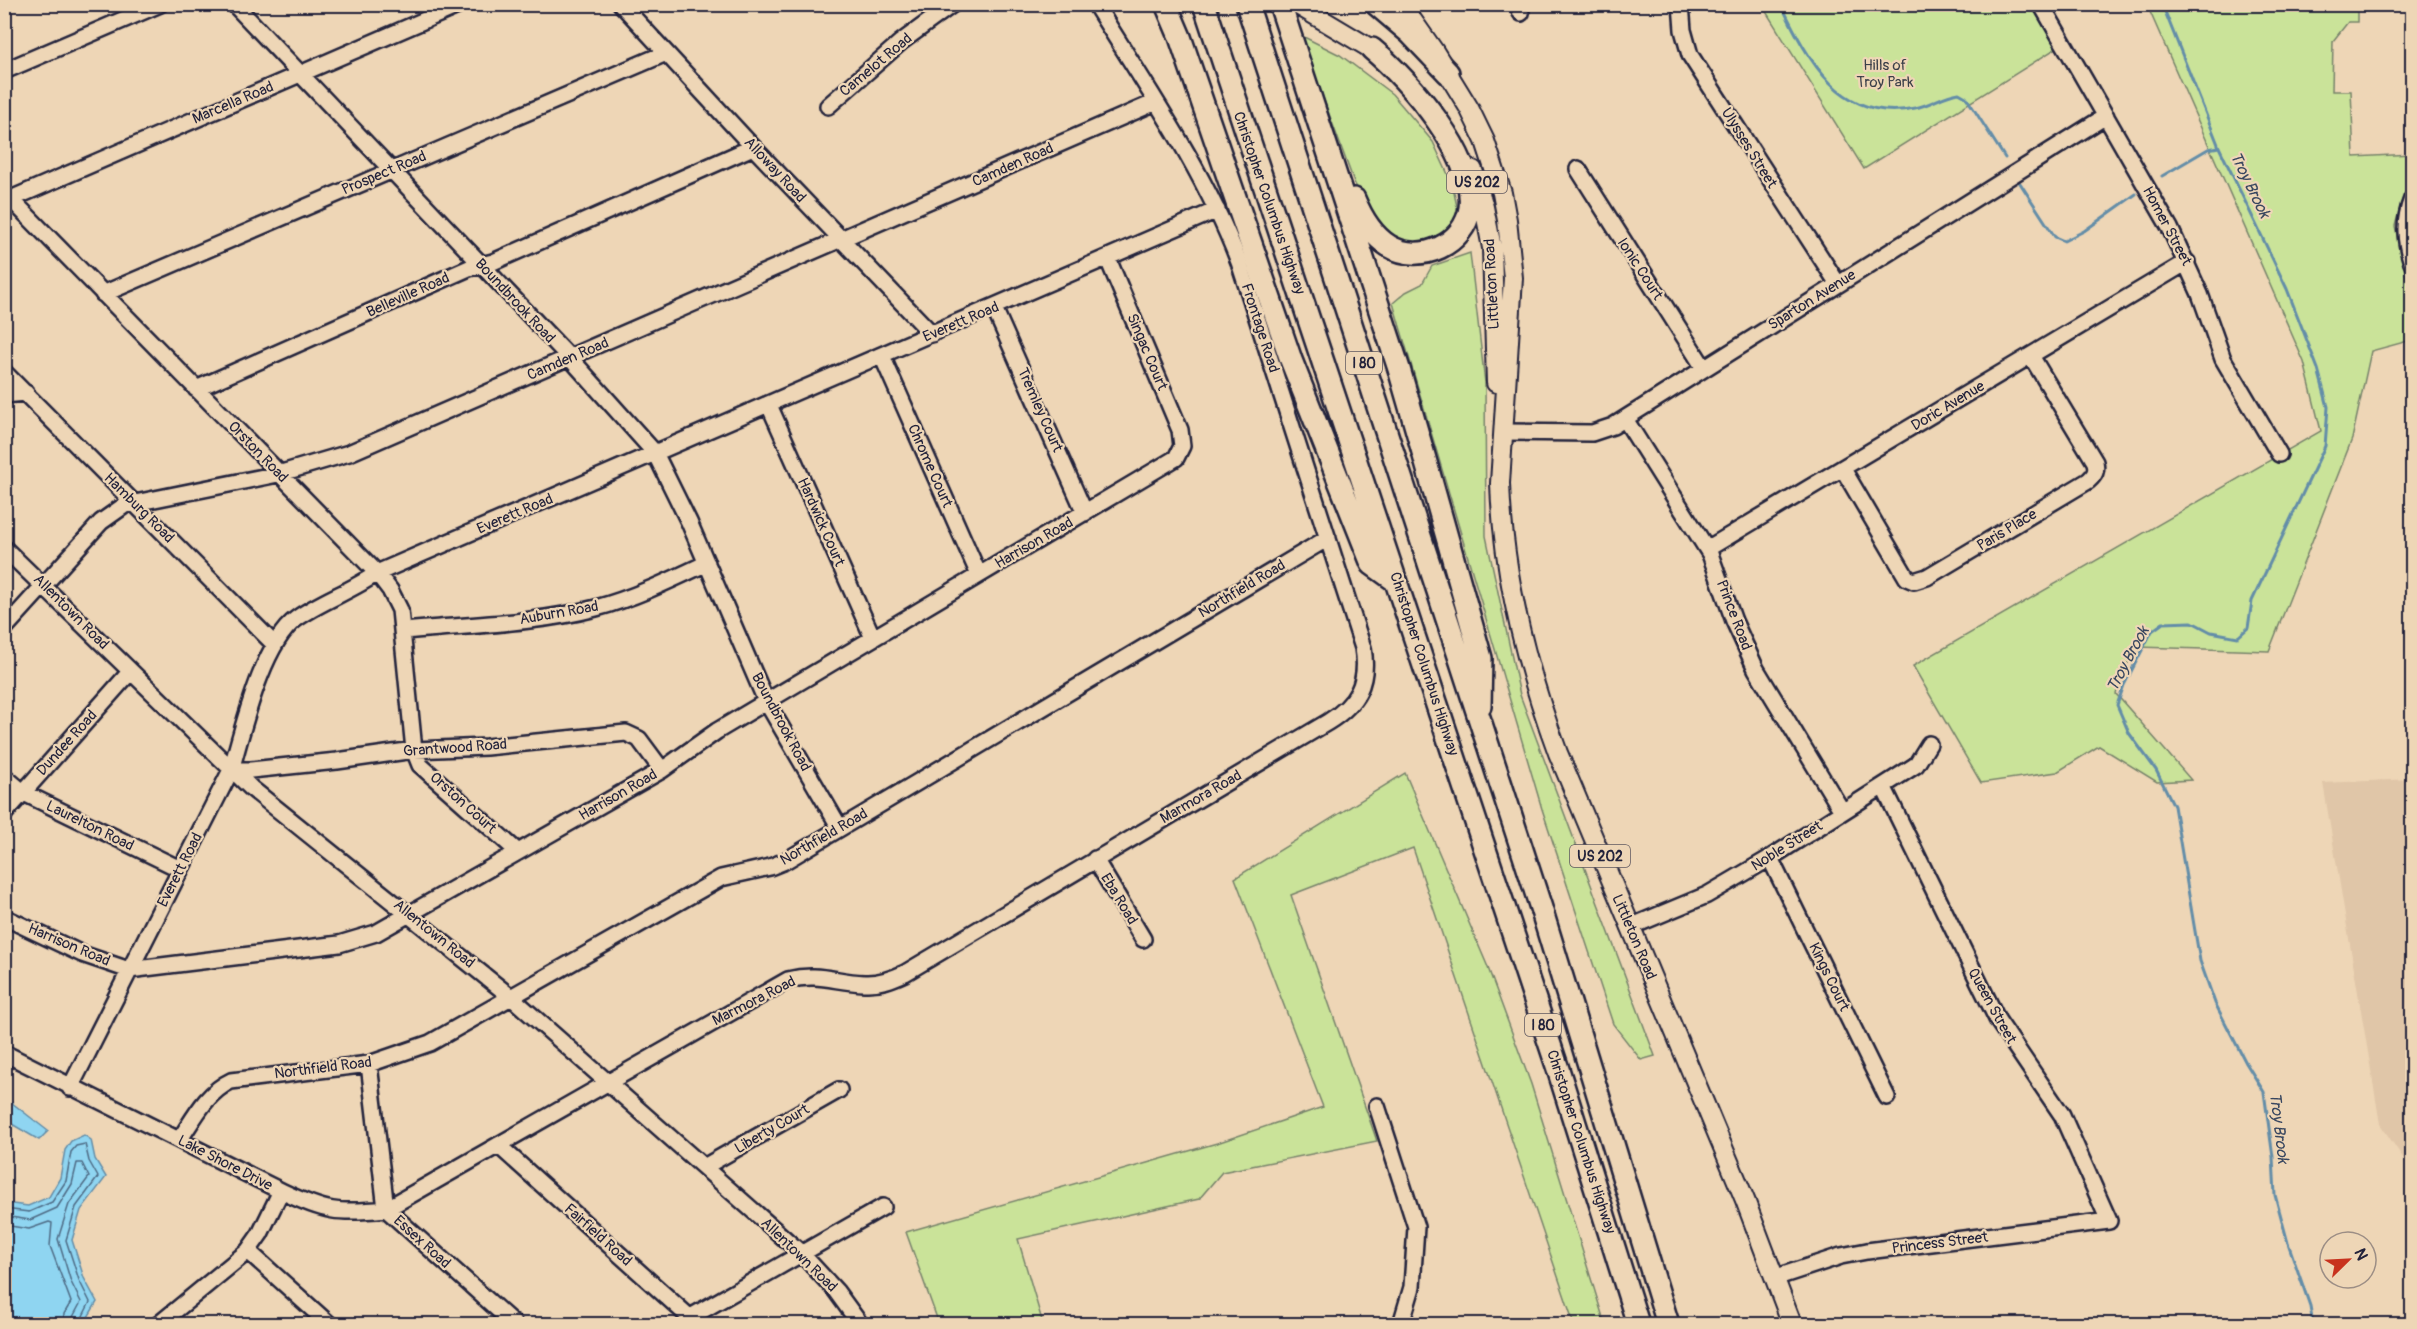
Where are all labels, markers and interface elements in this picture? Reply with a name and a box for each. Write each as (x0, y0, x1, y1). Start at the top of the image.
street label: Camelot Road (836, 29, 916, 101)
park label: Hills of Troy Park (1857, 56, 1914, 92)
street label: Marcella Road (189, 77, 277, 129)
street label: Ulysses Street (1717, 104, 1782, 193)
street label: Christopher Columbus Highway (1229, 109, 1309, 297)
street label: Alloway Road (740, 133, 810, 207)
street label: Camden Road (969, 139, 1057, 191)
street label: Prospect Road (339, 147, 429, 199)
water label: Troy Brook (2225, 149, 2275, 222)
road number: US 202 (1447, 171, 1507, 193)
street label: Homer Street (2138, 183, 2196, 270)
street label: Ionic Court (1613, 234, 1668, 305)
street label: Littleton Road (1480, 238, 1504, 330)
street label: Boundbrook Road (471, 255, 559, 347)
street label: Sparton Avenue (1765, 265, 1860, 335)
street label: Belleville Road (364, 268, 452, 322)
street label: Frontage Road (1237, 281, 1283, 375)
street label: Everett Road (920, 297, 1002, 347)
street label: Singac Court (1122, 311, 1172, 394)
street label: Camden Road (524, 333, 612, 385)
road number: I 80 (1346, 352, 1382, 374)
street label: Tremley Court (1013, 365, 1067, 456)
street label: Doric Avenue (1908, 376, 1989, 435)
street label: Orston Road (224, 417, 292, 487)
street label: Chrome Court (903, 421, 957, 511)
street label: Hamburg Road (100, 469, 178, 547)
street label: Hardwick Court (793, 475, 849, 570)
street label: Everett Road (474, 489, 556, 539)
street label: Paris Place (1974, 504, 2041, 555)
street label: Harrison Road (991, 513, 1077, 573)
street label: Northfield Road (1195, 556, 1289, 622)
street label: Allentown Road (29, 570, 113, 654)
street label: Christopher Columbus Highway (1385, 570, 1463, 759)
street label: Prince Road (1712, 577, 1756, 653)
street label: Auburn Road (518, 597, 600, 629)
water label: Troy Brook (2103, 622, 2154, 695)
street label: Boundbrook Road (747, 669, 815, 775)
street label: Dundee Road (33, 706, 101, 780)
street label: Grantwood Road (402, 735, 508, 761)
street label: Harrison Road (575, 765, 661, 825)
street label: Marmora Road (1157, 766, 1245, 828)
street label: Orston Court (426, 768, 501, 839)
street label: Laurelton Road (43, 797, 137, 855)
street label: Northfield Road (777, 804, 871, 870)
street label: Noble Street (1748, 816, 1827, 875)
street label: Everett Road (153, 830, 207, 910)
road number: US 202 (1570, 845, 1630, 867)
street label: Eba Road (1096, 870, 1142, 928)
street label: Littleton Road (1607, 891, 1661, 983)
street label: Allentown Road (389, 895, 479, 973)
street label: Harrison Road (25, 919, 113, 971)
street label: Kings Court (1804, 940, 1854, 1015)
street label: Queen Street (1963, 965, 2021, 1048)
street label: Marmora Road (709, 972, 799, 1030)
road number: I 80 (1525, 1014, 1561, 1036)
street label: Christopher Columbus Highway (1542, 1048, 1620, 1237)
street label: Northfield Road (273, 1053, 373, 1083)
water label: Troy Brook (2265, 1092, 2293, 1166)
street label: Liberty Court (731, 1099, 814, 1158)
street label: Lake Shore Drive (174, 1131, 276, 1195)
street label: Fairfield Road (560, 1200, 636, 1270)
street label: Essex Road (389, 1211, 455, 1273)
street label: Allentown Road (757, 1214, 841, 1296)
street label: Princess Street (1891, 1228, 1990, 1258)
north arrow (2318, 1230, 2378, 1290)
text: N (2349, 1245, 2372, 1263)

